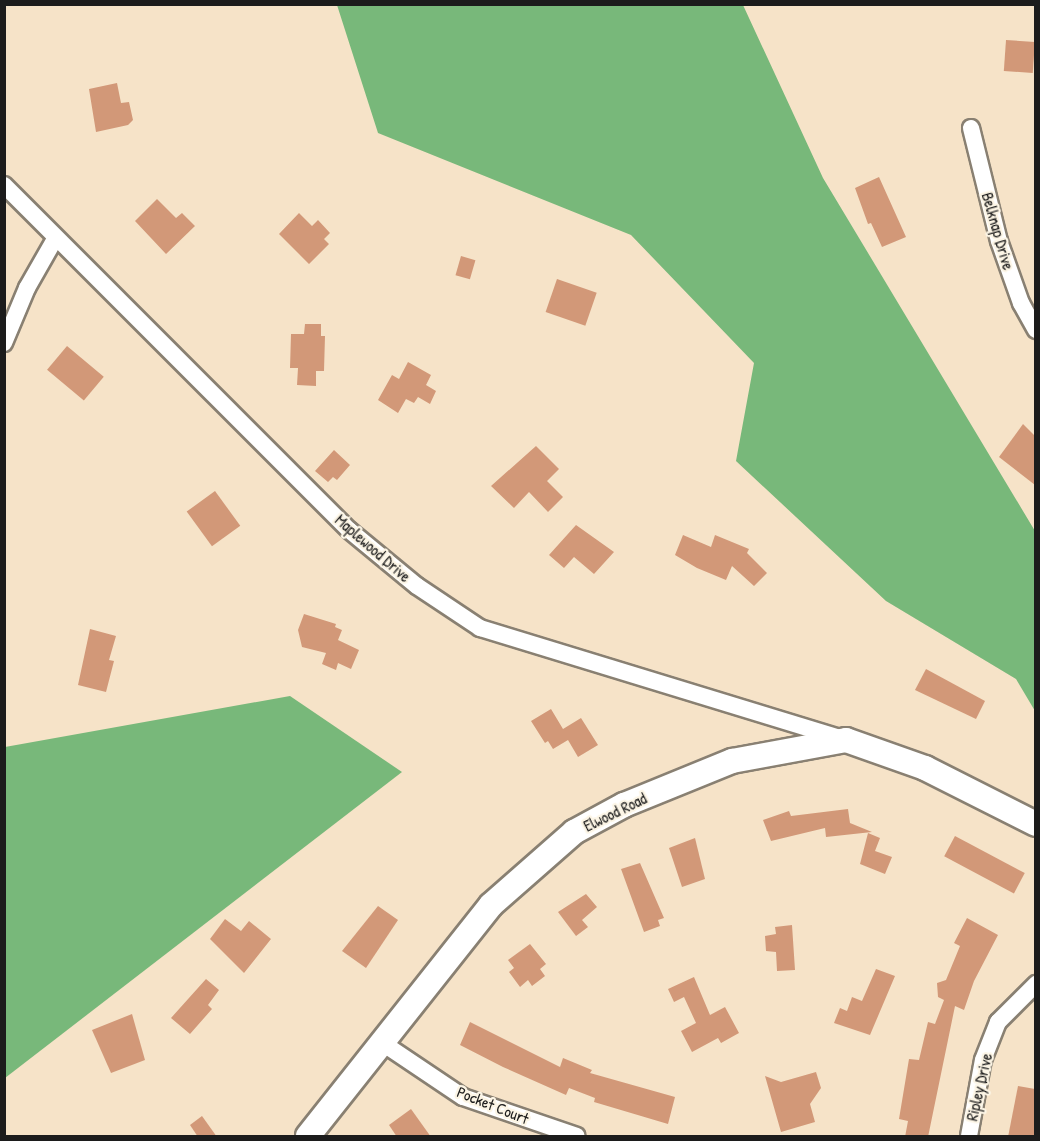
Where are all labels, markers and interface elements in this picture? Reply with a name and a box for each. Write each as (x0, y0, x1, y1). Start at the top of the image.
street label: Belknap Drive (978, 190, 1018, 272)
street label: Maplewood Drive (331, 510, 415, 586)
street label: Elwood Road (580, 789, 650, 835)
street label: Ripley Drive (962, 1051, 996, 1123)
street label: Pocket Court (454, 1082, 532, 1128)

